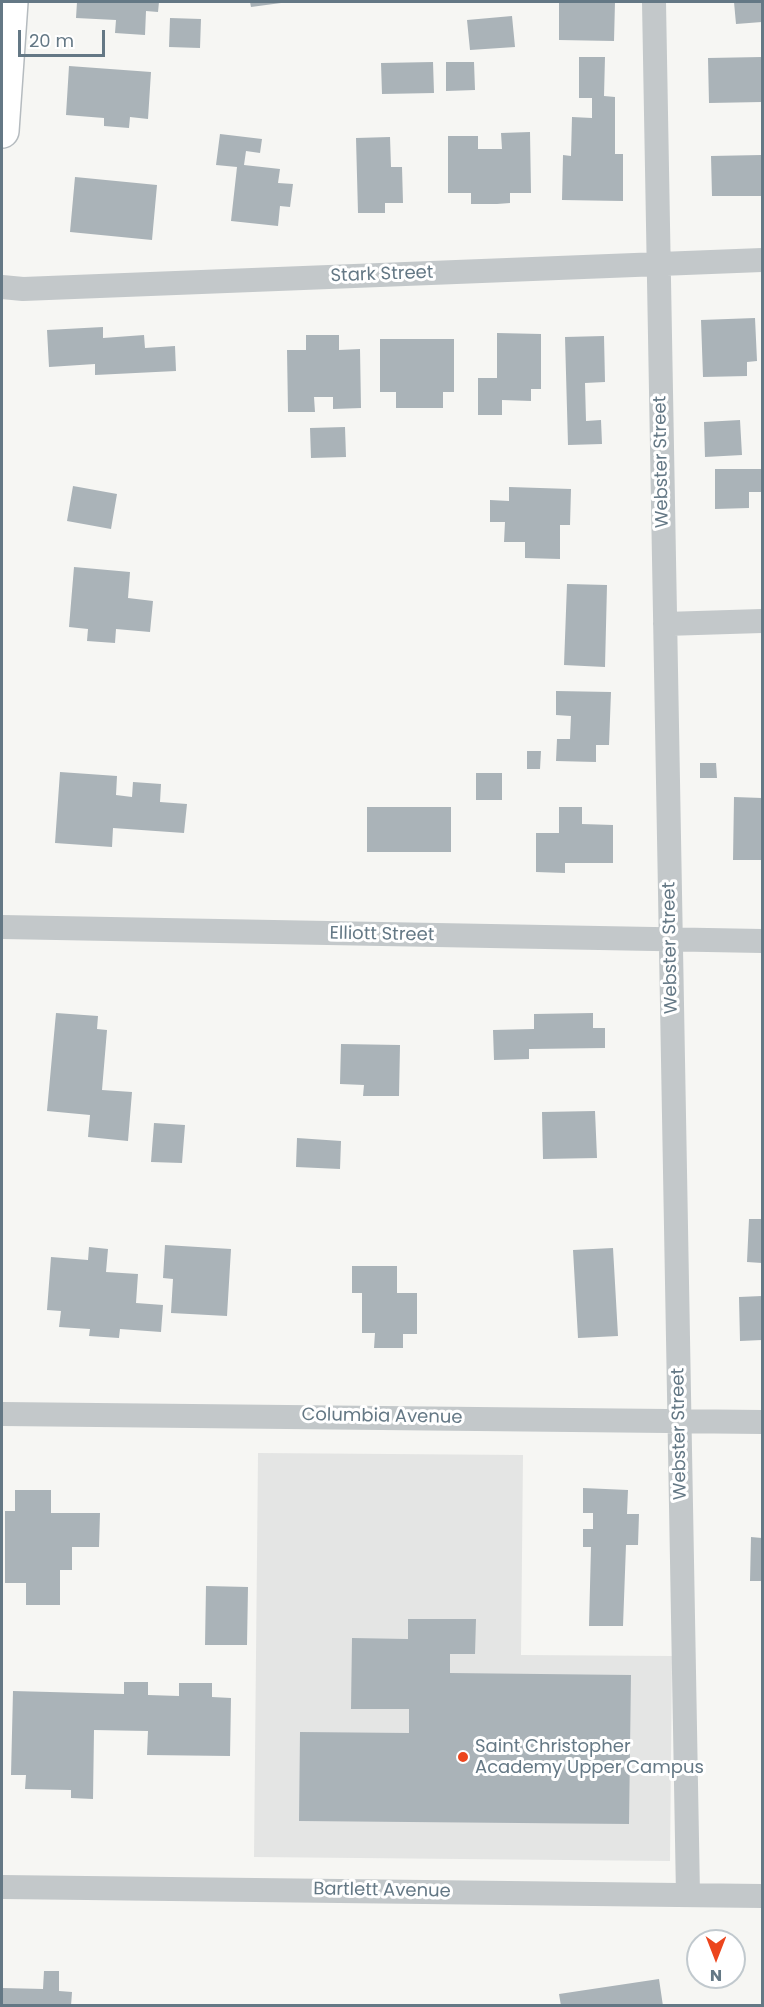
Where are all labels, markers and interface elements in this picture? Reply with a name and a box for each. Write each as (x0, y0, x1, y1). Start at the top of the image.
scale bar (21, 18, 108, 56)
text: 20 m (29, 28, 74, 53)
street label: Stark Street (330, 262, 434, 288)
street label: Webster Street (650, 396, 674, 528)
street label: Webster Street (659, 882, 683, 1014)
street label: Elliott Street (329, 923, 435, 947)
street label: Webster Street (668, 1368, 692, 1500)
street label: Columbia Avenue (301, 1405, 463, 1429)
place label: Saint Christopher Academy Upper Campus (475, 1736, 704, 1778)
marker: Saint Christopher Academy Upper Campus (456, 1750, 470, 1764)
street label: Bartlett Avenue (313, 1879, 451, 1903)
north arrow (686, 1929, 746, 1989)
text: N (710, 1964, 722, 1987)

